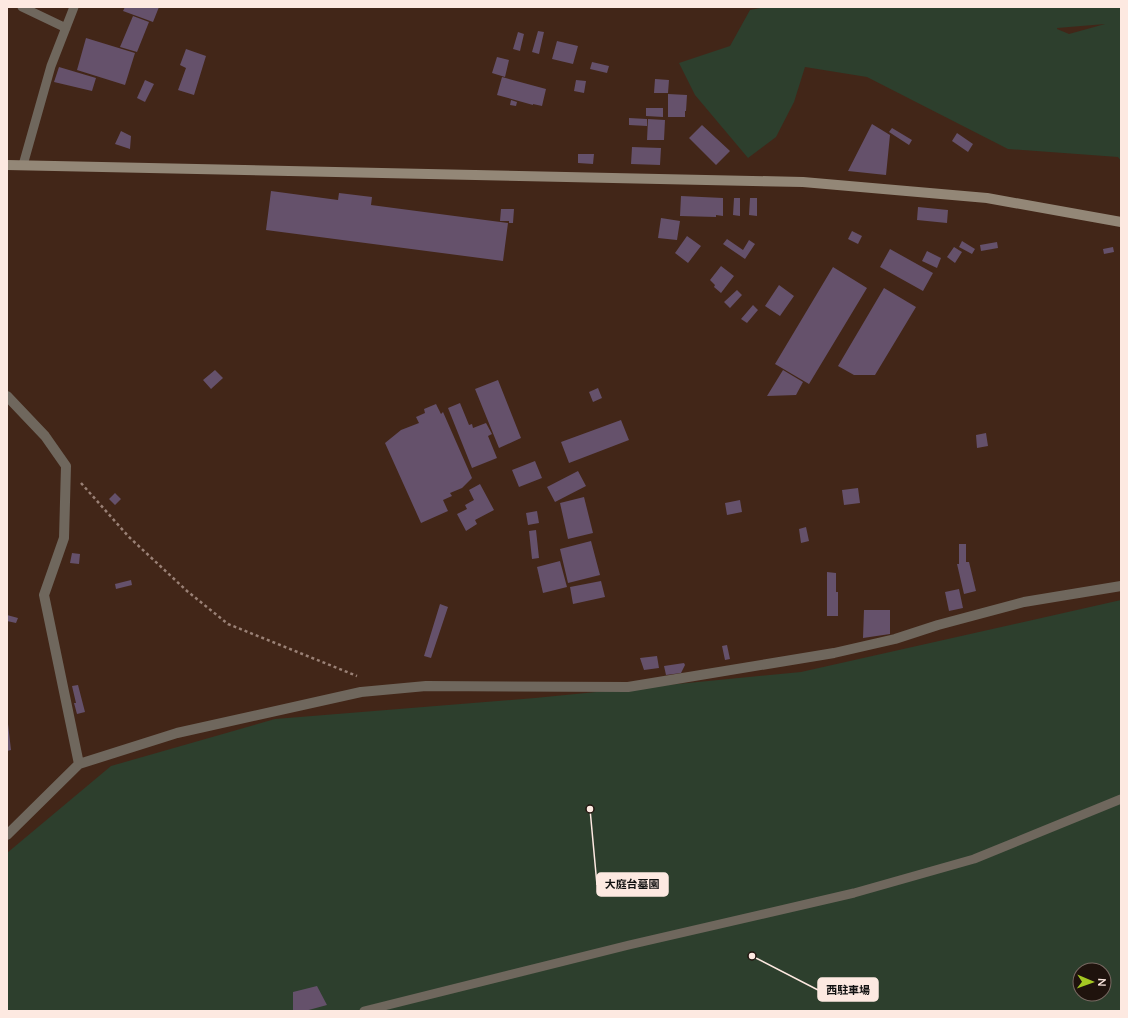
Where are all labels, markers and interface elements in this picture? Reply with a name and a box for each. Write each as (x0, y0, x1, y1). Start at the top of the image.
callout: 大庭台墓園 (597, 873, 668, 896)
text: 大庭台墓園 (605, 877, 660, 891)
north arrow (1072, 962, 1112, 1002)
callout: 西駐車場 (818, 978, 878, 1001)
text: N (1095, 978, 1109, 987)
text: 西駐車場 (826, 983, 870, 997)

